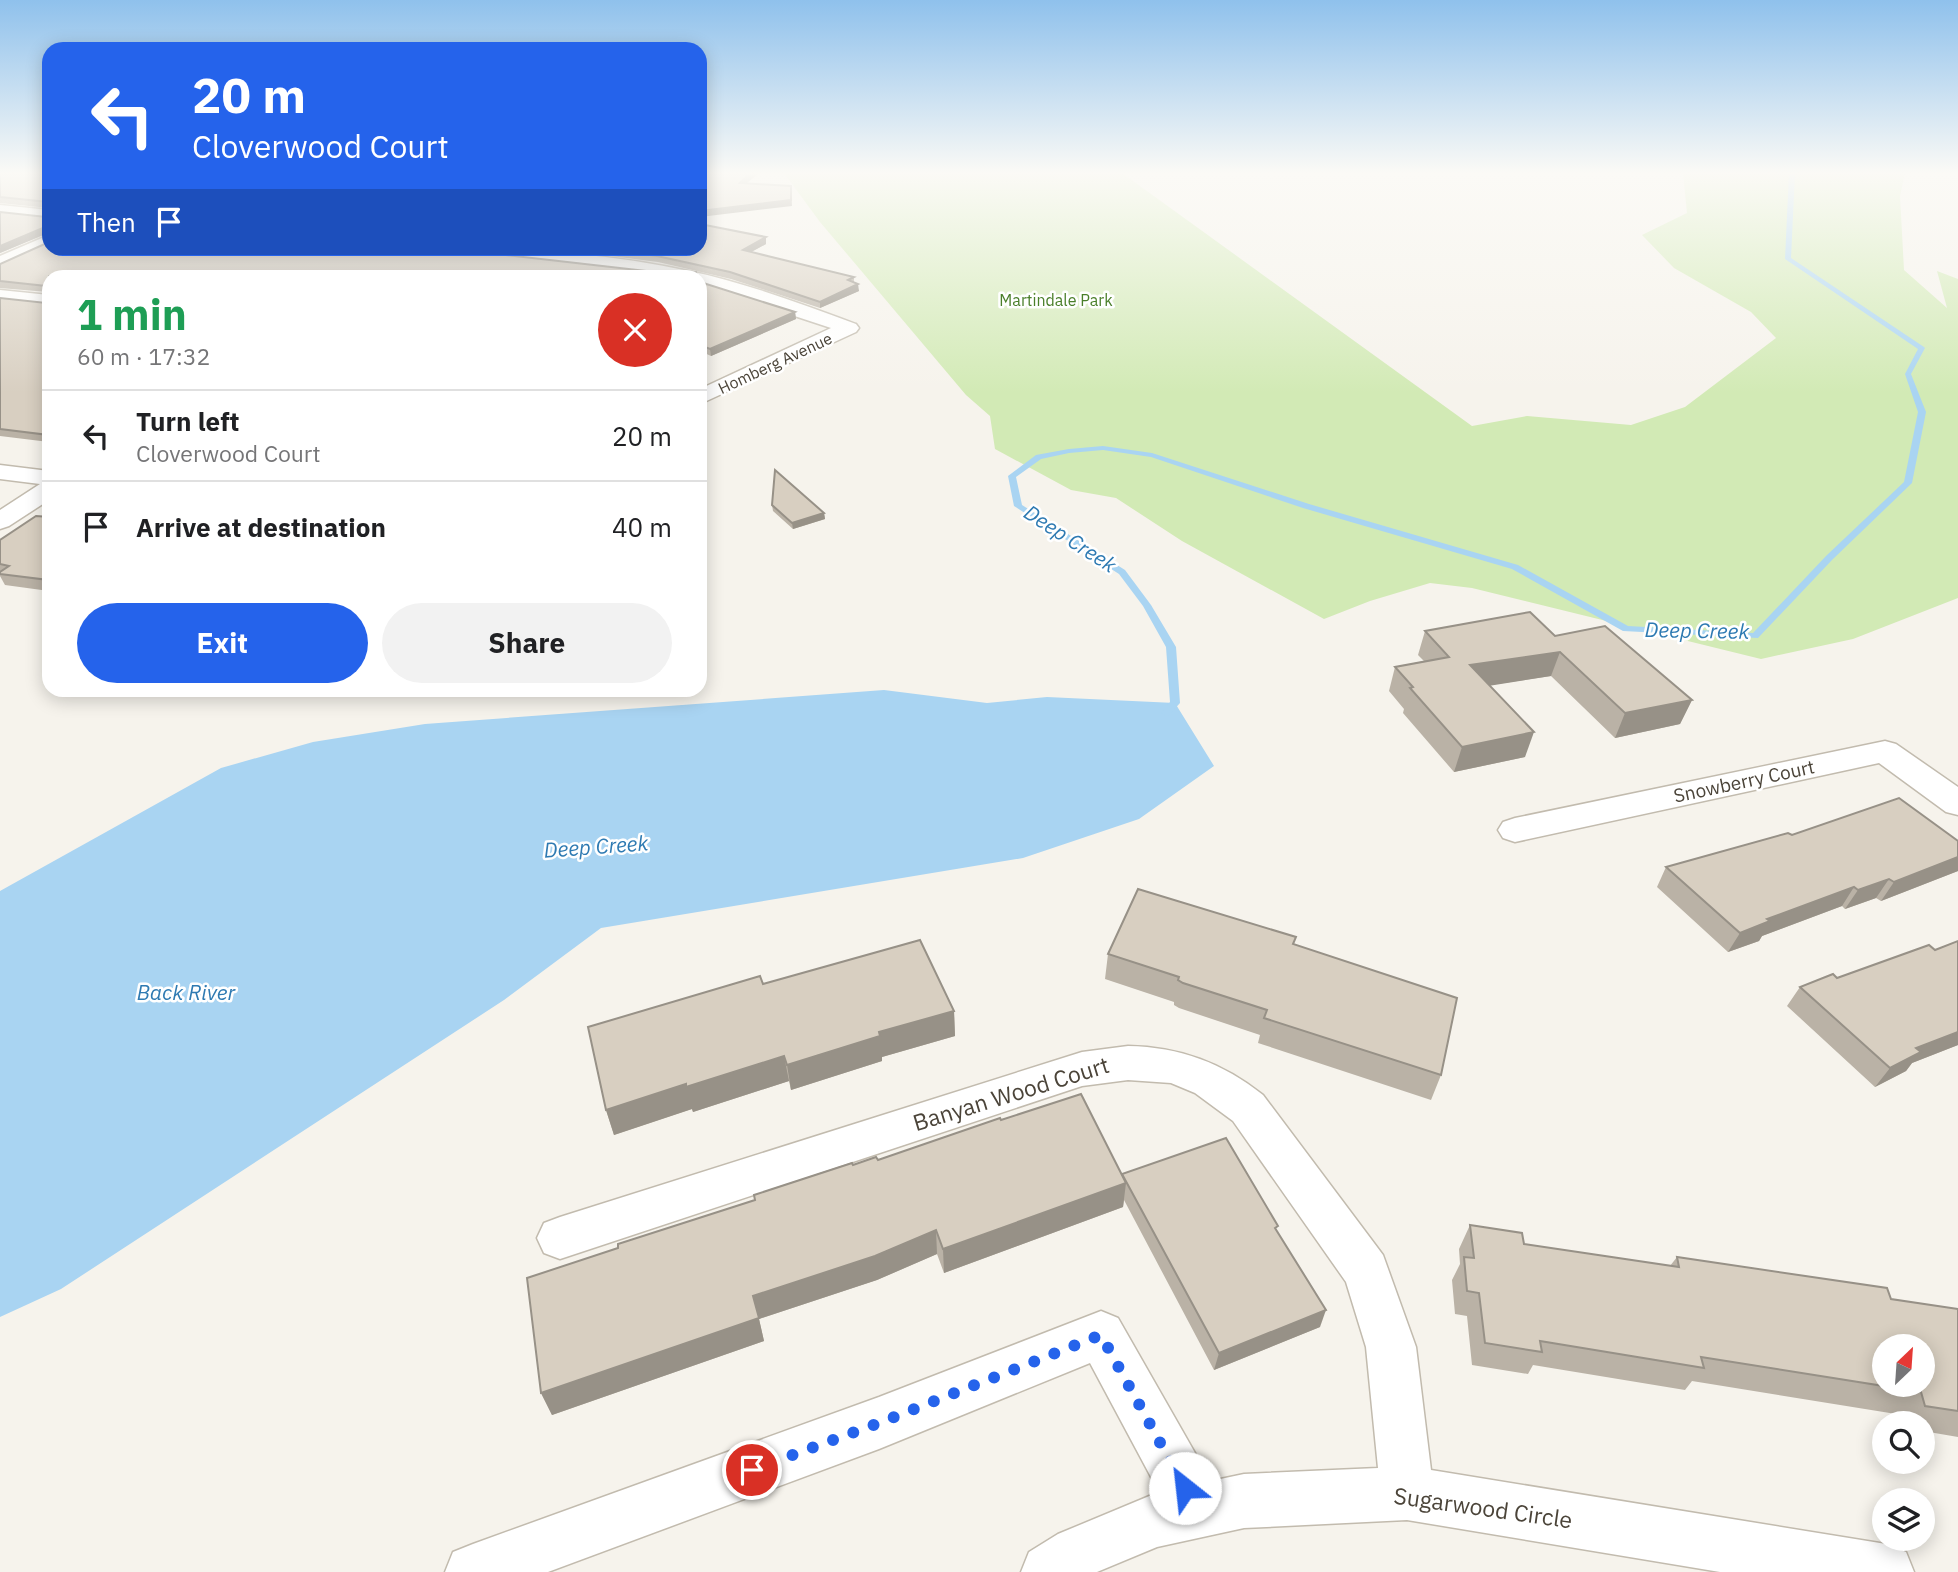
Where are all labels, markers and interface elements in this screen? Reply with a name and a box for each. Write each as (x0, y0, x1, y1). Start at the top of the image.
text: 20 m (192, 63, 306, 126)
icon: left (77, 70, 168, 161)
text: Cloverwood Court (192, 125, 449, 167)
icon: arrive (150, 203, 188, 241)
text: Then (77, 205, 136, 239)
text: 1 min (77, 287, 187, 342)
park label: Martindale Park (999, 290, 1113, 310)
button: close (598, 293, 672, 367)
street label: Homberg Avenue (715, 328, 835, 398)
text: 60 m · 17:32 (77, 341, 210, 371)
text: Turn left (136, 404, 239, 438)
icon: left (77, 417, 115, 455)
text: 20 m (612, 419, 672, 453)
text: Cloverwood Court (136, 438, 320, 468)
water label: Deep Creek (1019, 498, 1123, 579)
icon: arrive (77, 508, 115, 546)
text: Arrive at destination (136, 510, 386, 544)
text: 40 m (612, 510, 672, 544)
button: Exit (77, 603, 368, 683)
button: Share (382, 603, 672, 683)
water label: Deep Creek (1644, 615, 1751, 645)
street label: Snowberry Court (1671, 754, 1817, 808)
water label: Deep Creek (543, 828, 650, 864)
water label: Back River (137, 978, 237, 1006)
street label: Banyan Wood Court (909, 1049, 1112, 1137)
north arrow (1872, 1334, 1936, 1396)
map controls (1872, 1334, 1935, 1551)
button: search (1872, 1411, 1935, 1474)
pin (722, 1440, 782, 1500)
icon: arrive (733, 1451, 771, 1489)
position arrow (1148, 1451, 1222, 1525)
street label: Sugarwood Circle (1392, 1480, 1574, 1534)
button: layers (1872, 1488, 1935, 1551)

